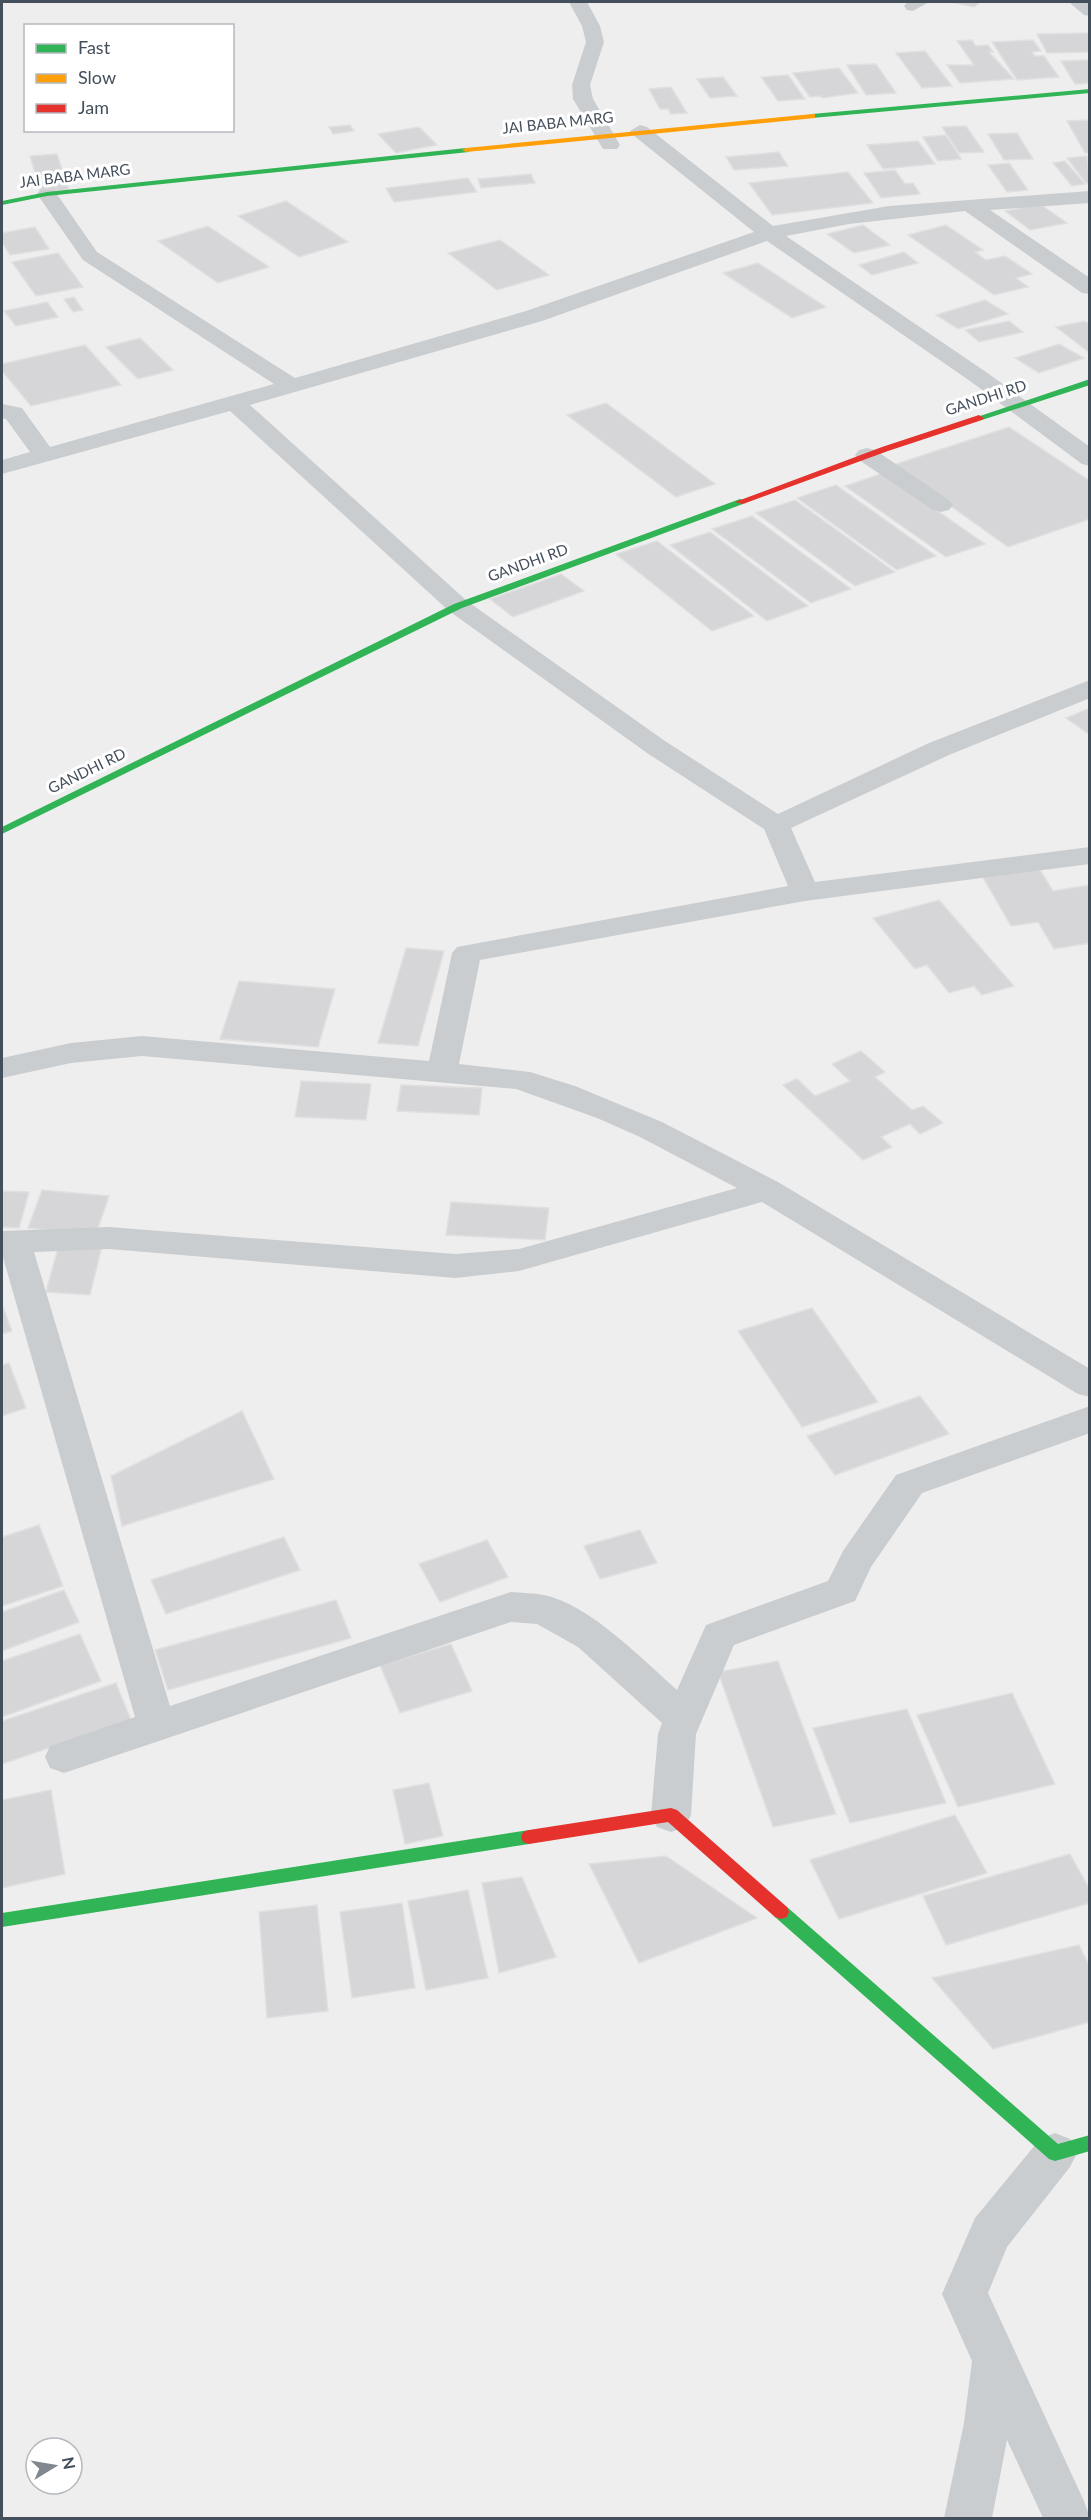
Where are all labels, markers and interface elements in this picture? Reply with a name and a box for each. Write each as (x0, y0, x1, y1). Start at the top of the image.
legend (24, 24, 234, 132)
text: Fast (78, 36, 111, 58)
text: Slow (78, 66, 116, 88)
text: Jam (78, 96, 109, 118)
street label: JAI BABA MARG (502, 107, 614, 137)
street label: JAI BABA MARG (18, 159, 131, 191)
street label: GANDHI RD (943, 375, 1029, 419)
street label: GANDHI RD (485, 539, 570, 585)
street label: GANDHI RD (45, 744, 128, 797)
north arrow (24, 2436, 84, 2496)
text: N (59, 2455, 80, 2471)

